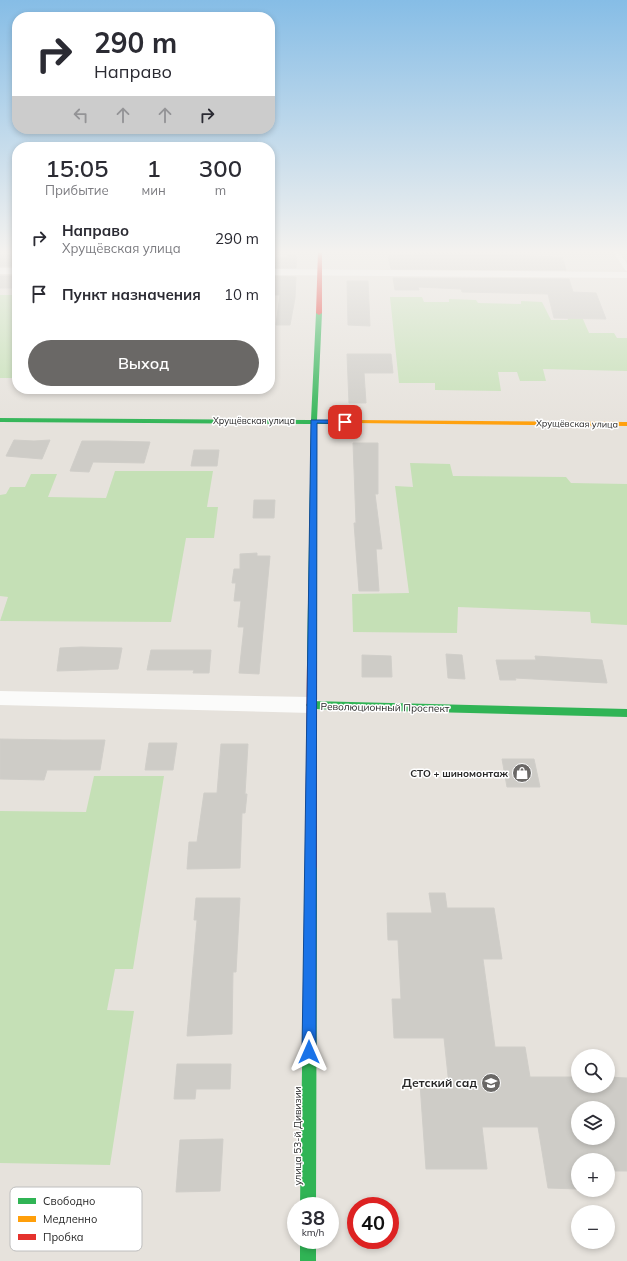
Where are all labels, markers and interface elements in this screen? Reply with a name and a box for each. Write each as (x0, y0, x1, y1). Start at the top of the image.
text: 290 m (94, 25, 177, 60)
icon: right (28, 28, 80, 80)
text: Направо (94, 60, 172, 83)
icon: left (70, 104, 92, 126)
icon: ahead (112, 104, 134, 126)
icon: ahead (154, 104, 176, 126)
icon: right (196, 104, 218, 126)
text: 15:05 (45, 153, 108, 183)
text: 1 (147, 153, 161, 183)
text: 300 (199, 153, 242, 183)
text: Прибытие (45, 182, 109, 198)
text: мин (142, 182, 166, 198)
text: m (215, 182, 226, 198)
text: Направо (62, 221, 129, 240)
icon: right (28, 227, 50, 249)
text: 290 m (215, 229, 259, 248)
text: Хрущёвская улица (62, 240, 181, 256)
icon: arrive (28, 283, 50, 305)
text: Пункт назначения (62, 285, 201, 304)
text: 10 m (224, 285, 259, 304)
button: Выход (28, 340, 259, 386)
pin (328, 405, 362, 439)
icon: arrive (334, 411, 356, 433)
street label: Хрущёвская улица (213, 415, 295, 427)
street label: Хрущёвская улица (536, 417, 618, 431)
street label: Революционный Проспект (320, 700, 450, 715)
shop icon: СТО + шиномонтаж (511, 762, 533, 784)
place label: СТО + шиномонтаж (410, 767, 509, 780)
position arrow (288, 1031, 330, 1073)
map controls (571, 1049, 615, 1249)
button: search (571, 1049, 615, 1093)
school or university icon: Детский сад (480, 1072, 502, 1094)
place label: Детский сад (402, 1075, 477, 1090)
street label: улица 53-й Дивизии (291, 1086, 304, 1186)
button: layers (571, 1101, 615, 1145)
button: + (571, 1153, 615, 1197)
legend (10, 1187, 142, 1251)
text: Свободно (43, 1194, 96, 1208)
speed limit sign: 40 (347, 1197, 399, 1249)
text: 38 (301, 1205, 325, 1230)
button: − (571, 1205, 615, 1249)
text: Медленно (43, 1212, 97, 1226)
text: km/h (302, 1226, 324, 1239)
text: Пробка (43, 1230, 84, 1244)

